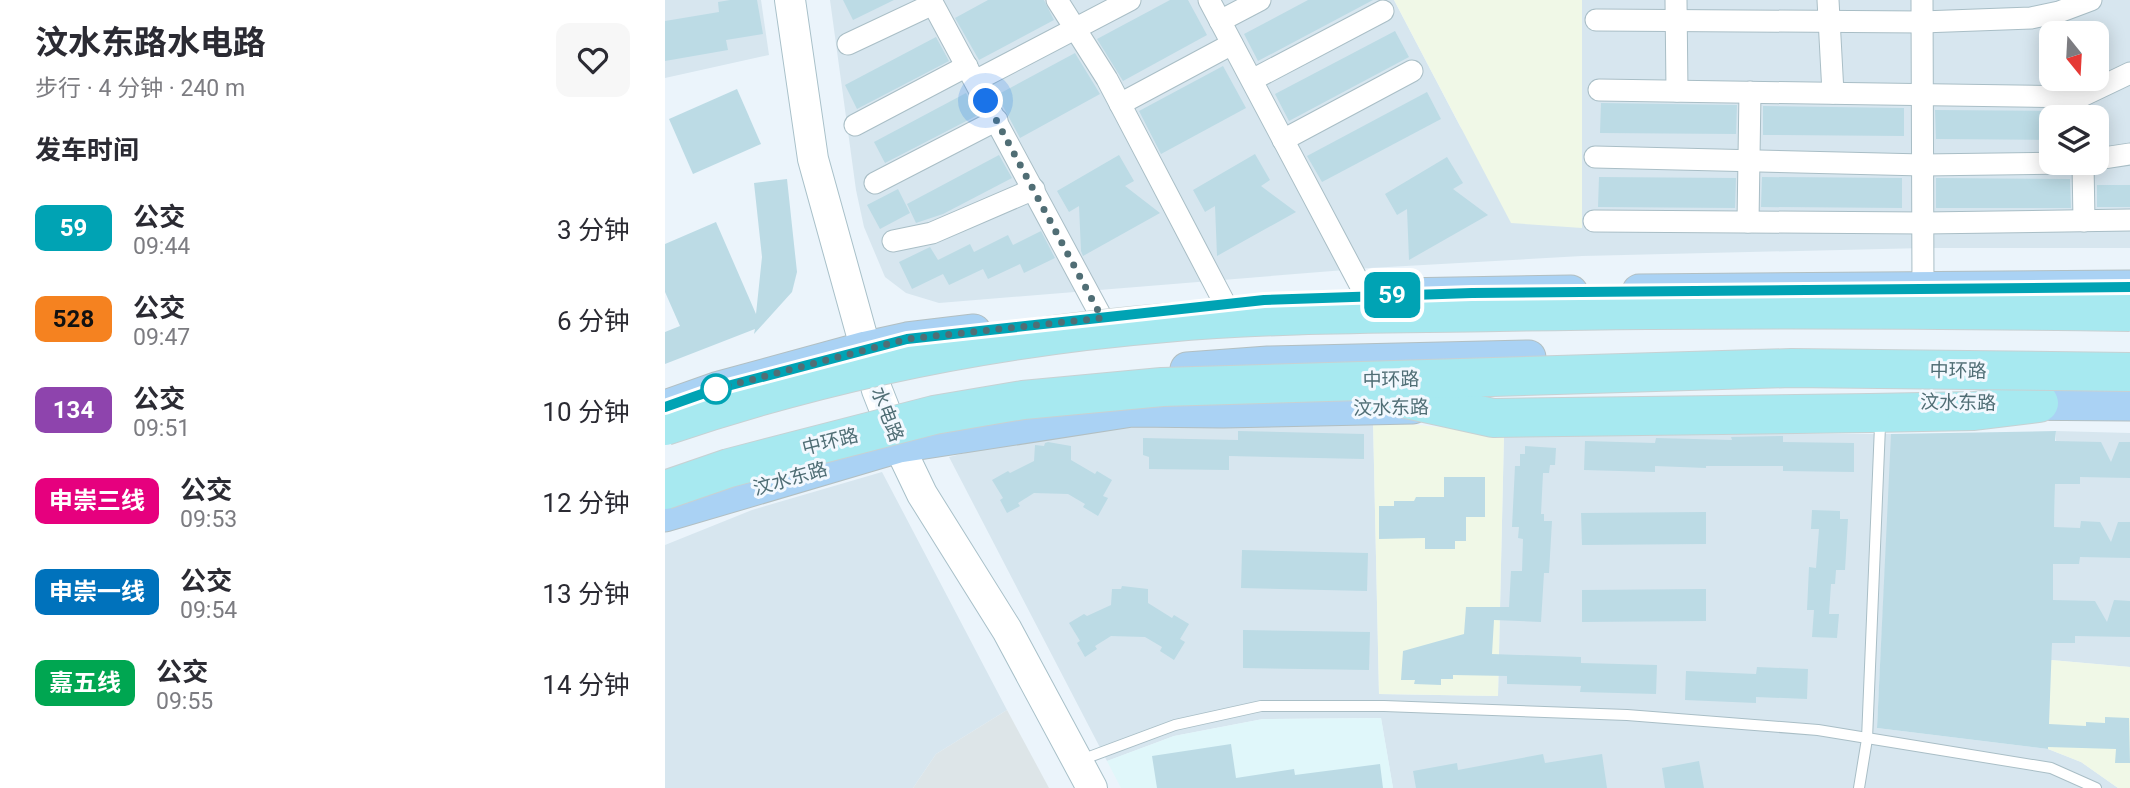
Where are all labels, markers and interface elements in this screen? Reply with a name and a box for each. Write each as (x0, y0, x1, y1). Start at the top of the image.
north arrow (2039, 21, 2109, 91)
map controls (2039, 21, 2109, 175)
text: 汶水东路水电路 (35, 23, 266, 62)
button: heart (556, 23, 630, 97)
text: 步行 · 4 分钟 · 240 m (35, 75, 245, 102)
your location (968, 83, 1003, 118)
button: layers (2039, 105, 2109, 175)
text: 发车时间 (35, 135, 139, 165)
text: 公交 (133, 202, 185, 232)
text: 59 (60, 214, 87, 242)
text: 3 分钟 (557, 215, 630, 245)
text: 09:44 (133, 233, 190, 260)
line badge: 59 (1361, 272, 1423, 318)
text: 59 (1378, 281, 1406, 309)
text: 公交 (133, 293, 185, 323)
text: 528 (53, 305, 94, 333)
text: 6 分钟 (557, 306, 630, 336)
text: 09:47 (133, 324, 190, 351)
street label: 中环路 (1929, 359, 1987, 382)
street label: 中环路 (1362, 368, 1420, 391)
unlabelled marker (701, 374, 731, 404)
street label: 水电路 (867, 383, 908, 445)
text: 公交 (133, 384, 185, 414)
street label: 汶水东路 (1920, 390, 1996, 415)
street label: 汶水东路 (1353, 395, 1429, 420)
text: 134 (53, 396, 94, 424)
text: 10 分钟 (542, 397, 630, 427)
text: 09:51 (133, 415, 190, 442)
street label: 中环路 (800, 423, 861, 460)
street label: 汶水东路 (750, 457, 830, 500)
text: 公交 (180, 475, 232, 505)
text: 申崇三线 (49, 487, 145, 515)
text: 12 分钟 (542, 488, 630, 518)
text: 09:53 (180, 506, 237, 533)
text: 公交 (180, 566, 232, 596)
text: 申崇一线 (49, 578, 145, 606)
text: 13 分钟 (542, 579, 630, 609)
text: 09:54 (180, 597, 237, 624)
text: 公交 (156, 657, 208, 687)
text: 嘉五线 (49, 669, 121, 697)
text: 14 分钟 (542, 670, 630, 700)
text: 09:55 (156, 688, 213, 715)

